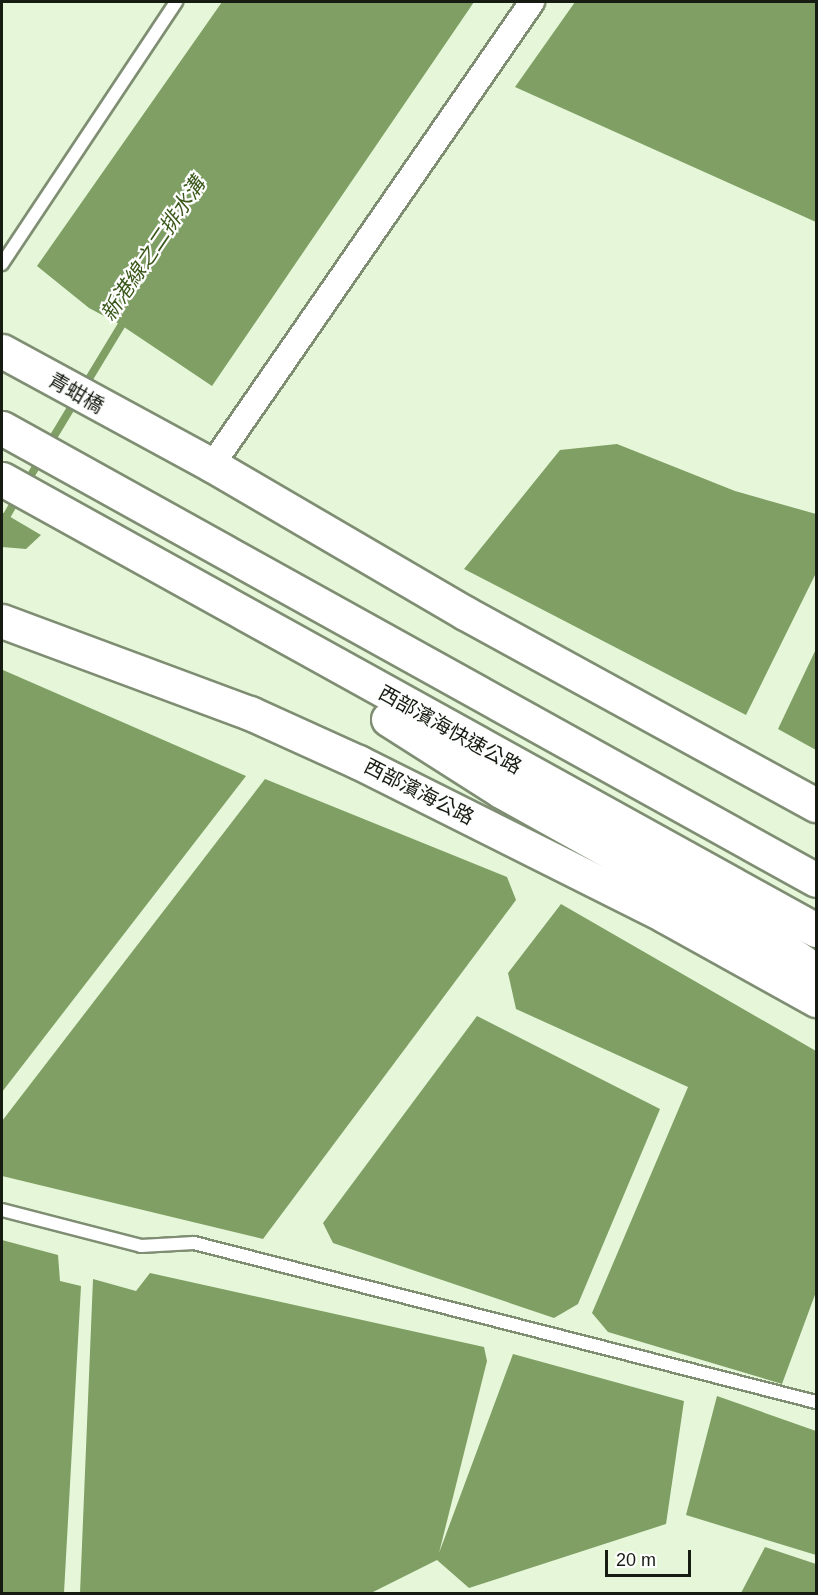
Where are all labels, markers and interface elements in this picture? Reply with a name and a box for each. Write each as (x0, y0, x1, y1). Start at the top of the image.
water label: 新港線之二排水溝 (96, 172, 210, 326)
street label: 青蚶橋 (44, 368, 108, 418)
street label: 西部濱海快速公路 (374, 681, 526, 779)
street label: 西部濱海公路 (360, 754, 478, 830)
scale bar (608, 1538, 694, 1576)
text: 20 m (616, 1550, 656, 1570)

